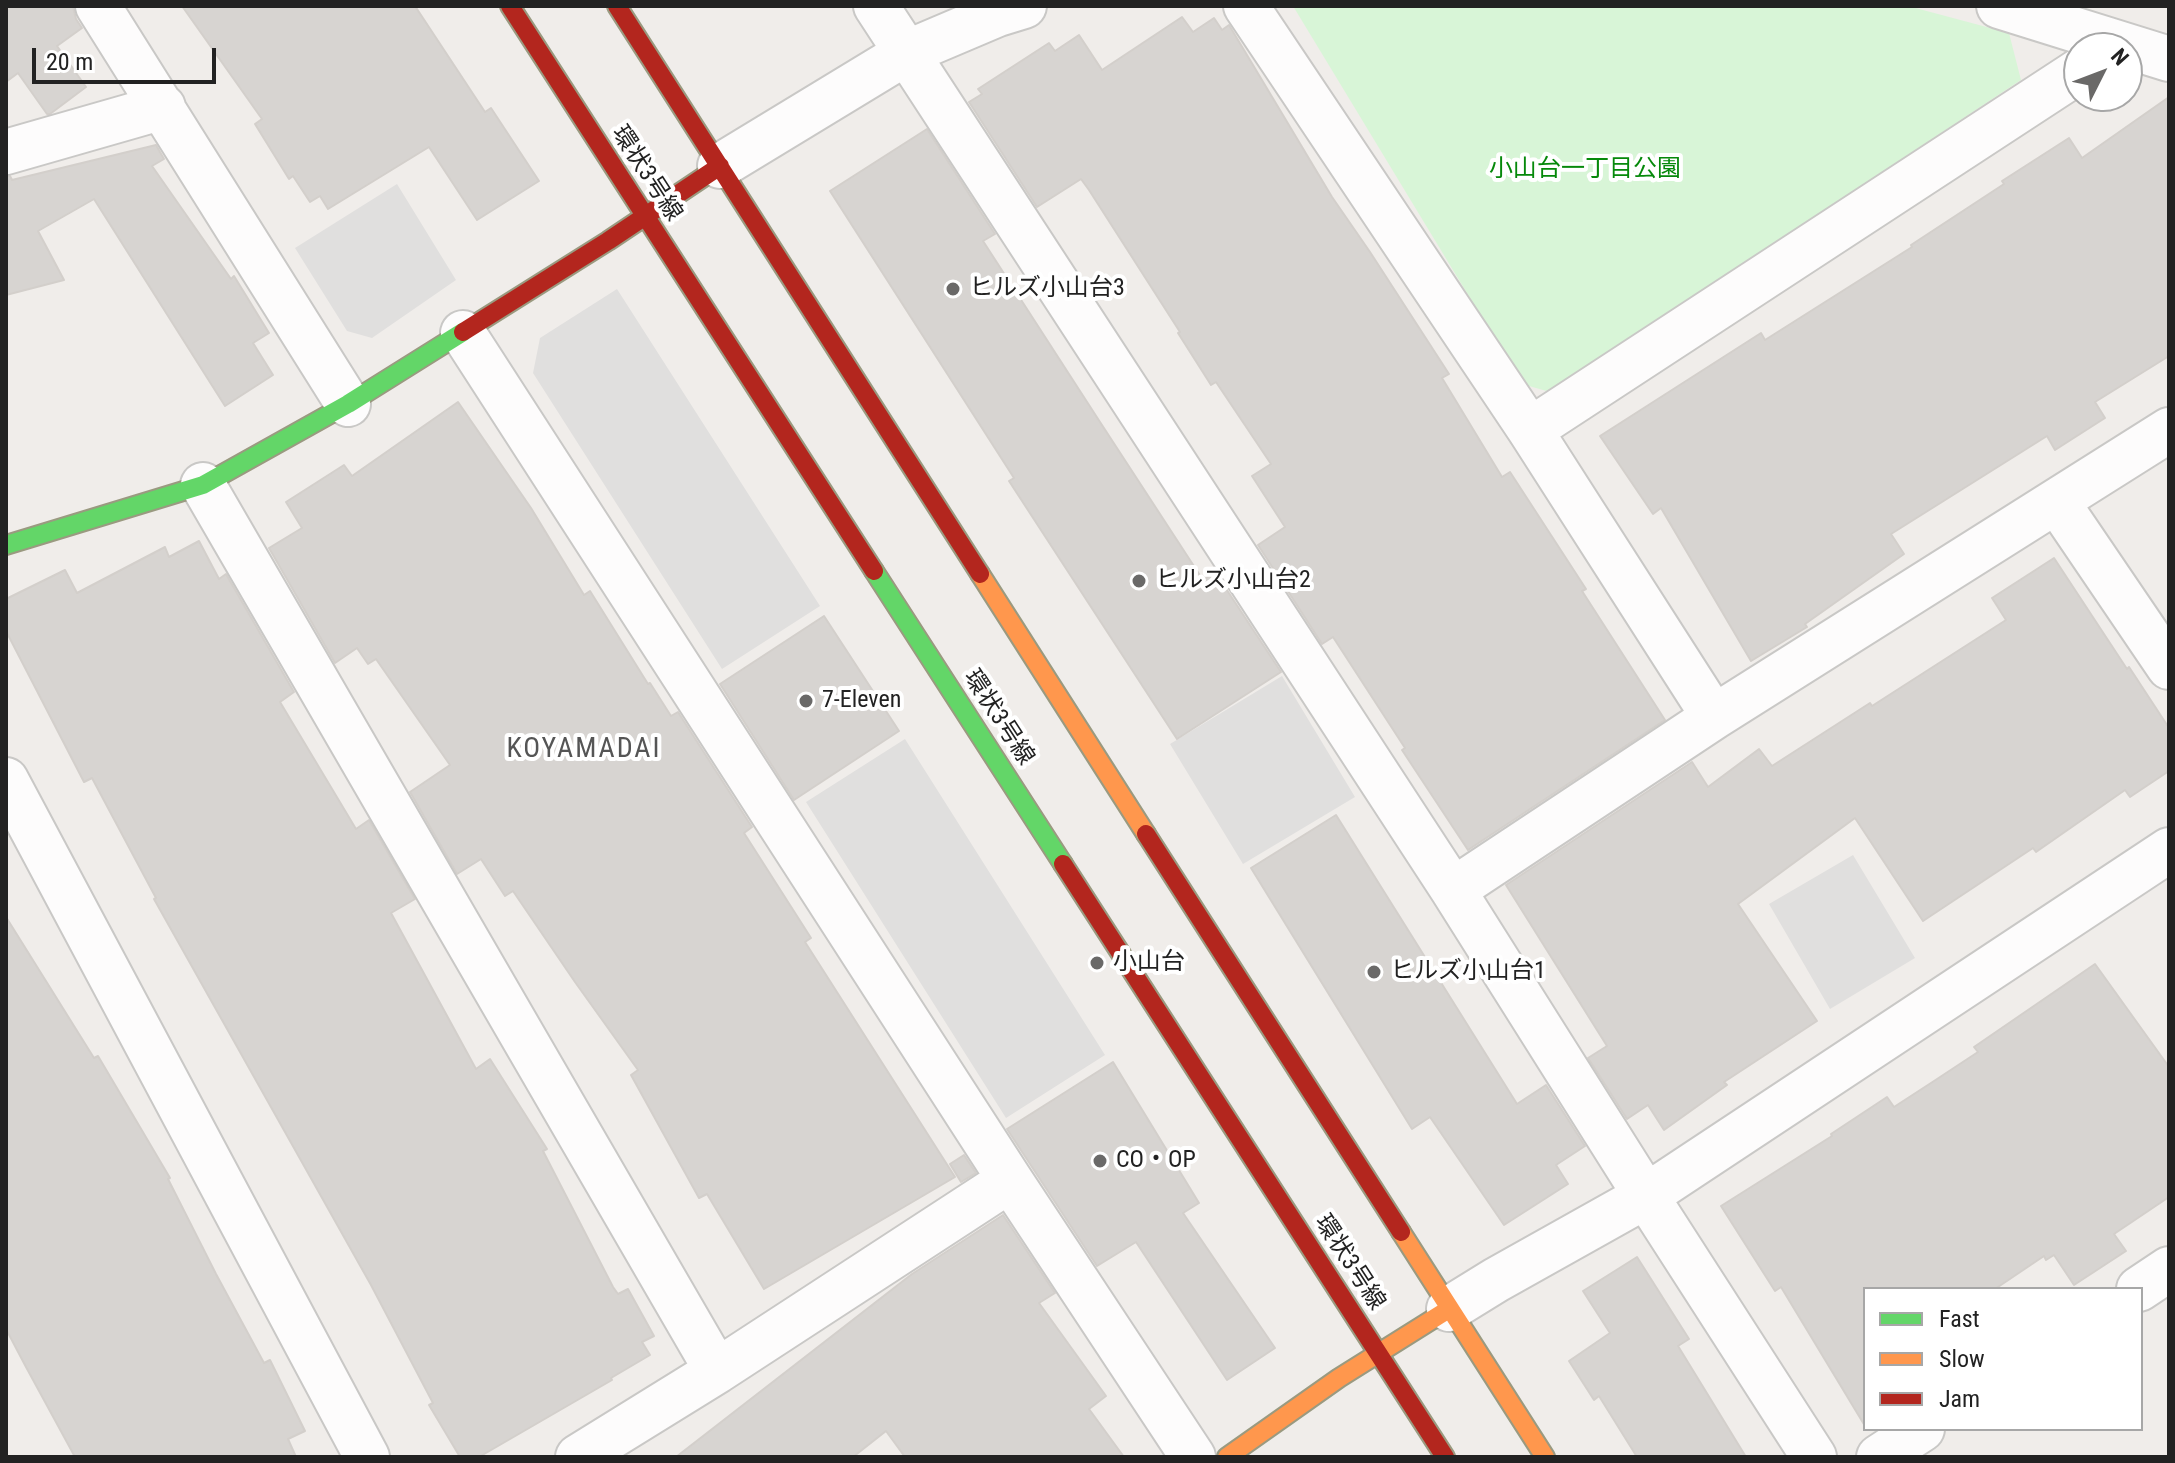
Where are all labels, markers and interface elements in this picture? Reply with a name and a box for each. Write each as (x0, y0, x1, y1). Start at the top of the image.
scale bar (36, 32, 220, 82)
north arrow (2063, 32, 2143, 112)
text: N (2106, 44, 2134, 70)
text: 20 m (46, 48, 93, 76)
street label: 環状3号線 (605, 121, 687, 227)
park label: 小山台一丁目公園 (1489, 156, 1681, 184)
place label: ヒルズ小山台3 (969, 275, 1125, 303)
marker: ヒルズ小山台3 (944, 280, 962, 298)
place label: ヒルズ小山台2 (1155, 567, 1311, 595)
marker: ヒルズ小山台2 (1130, 572, 1148, 590)
street label: 環状3号線 (957, 665, 1039, 771)
place label: 7-Eleven (822, 687, 901, 715)
marker: 7-Eleven (797, 692, 815, 710)
district label: KOYAMADAI (506, 733, 662, 767)
place label: 小山台 (1113, 949, 1185, 977)
marker: 小山台 (1088, 954, 1106, 972)
place label: ヒルズ小山台1 (1390, 958, 1546, 986)
marker: ヒルズ小山台1 (1365, 963, 1383, 981)
place label: CO・OP (1116, 1147, 1196, 1175)
marker: CO・OP (1091, 1152, 1109, 1170)
street label: 環状3号線 (1308, 1210, 1390, 1316)
legend (1863, 1287, 2143, 1431)
text: Fast (1939, 1305, 1980, 1333)
text: Slow (1939, 1345, 1985, 1373)
text: Jam (1939, 1385, 1980, 1413)

